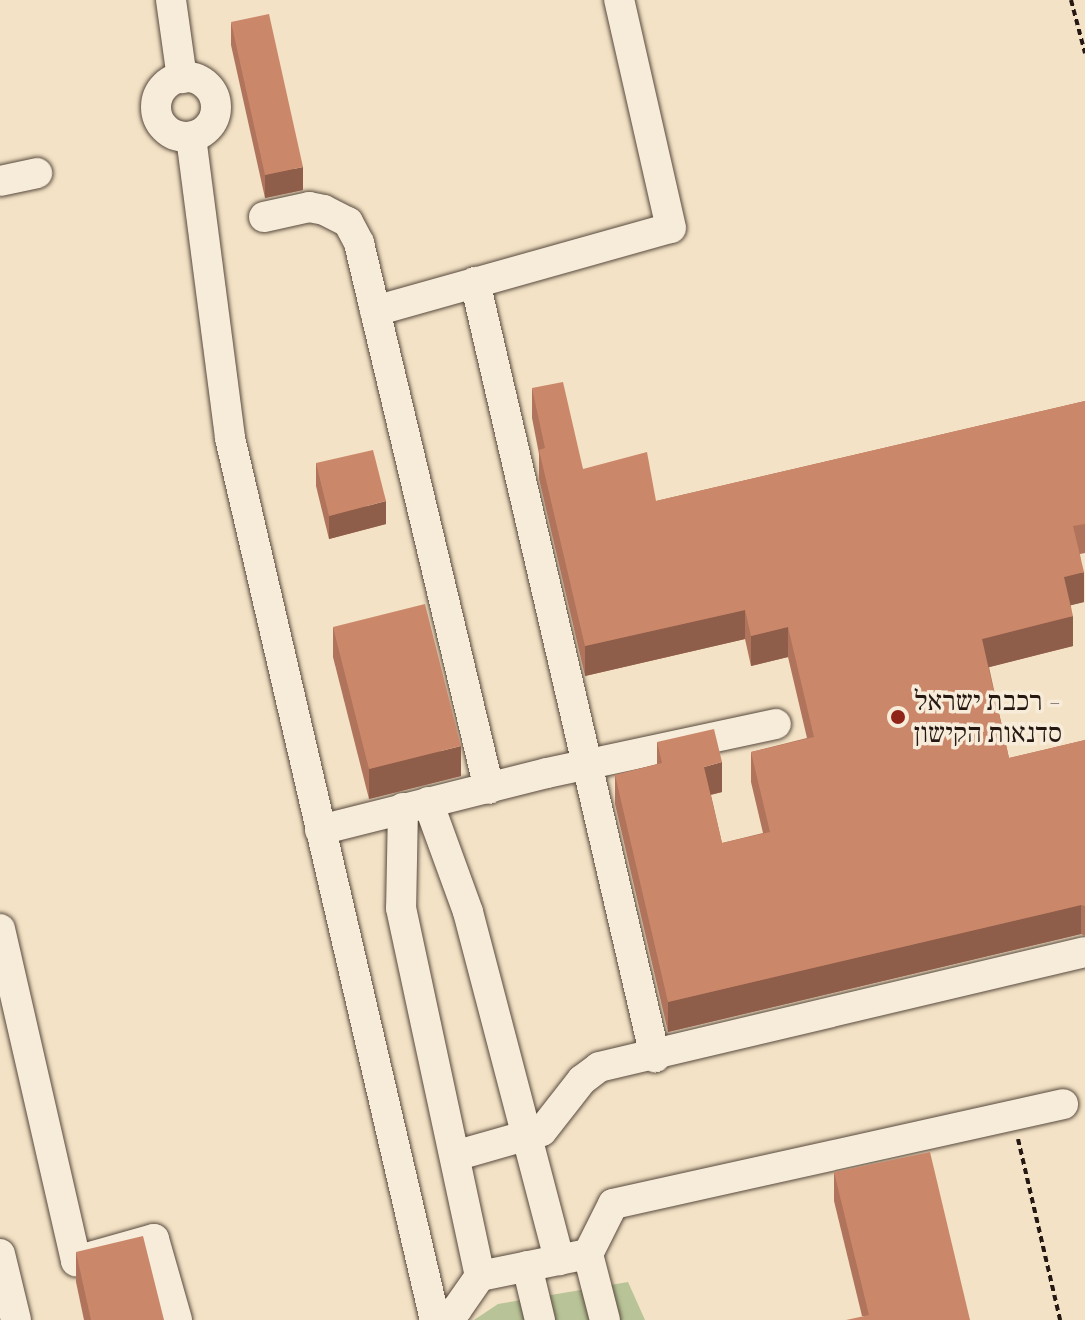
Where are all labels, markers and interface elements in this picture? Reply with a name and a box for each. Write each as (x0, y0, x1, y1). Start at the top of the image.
place label: רכבת ישראל - סדנאות הקישון (914, 684, 1062, 750)
marker: רכבת ישראל - סדנאות הקישון (889, 708, 907, 726)

